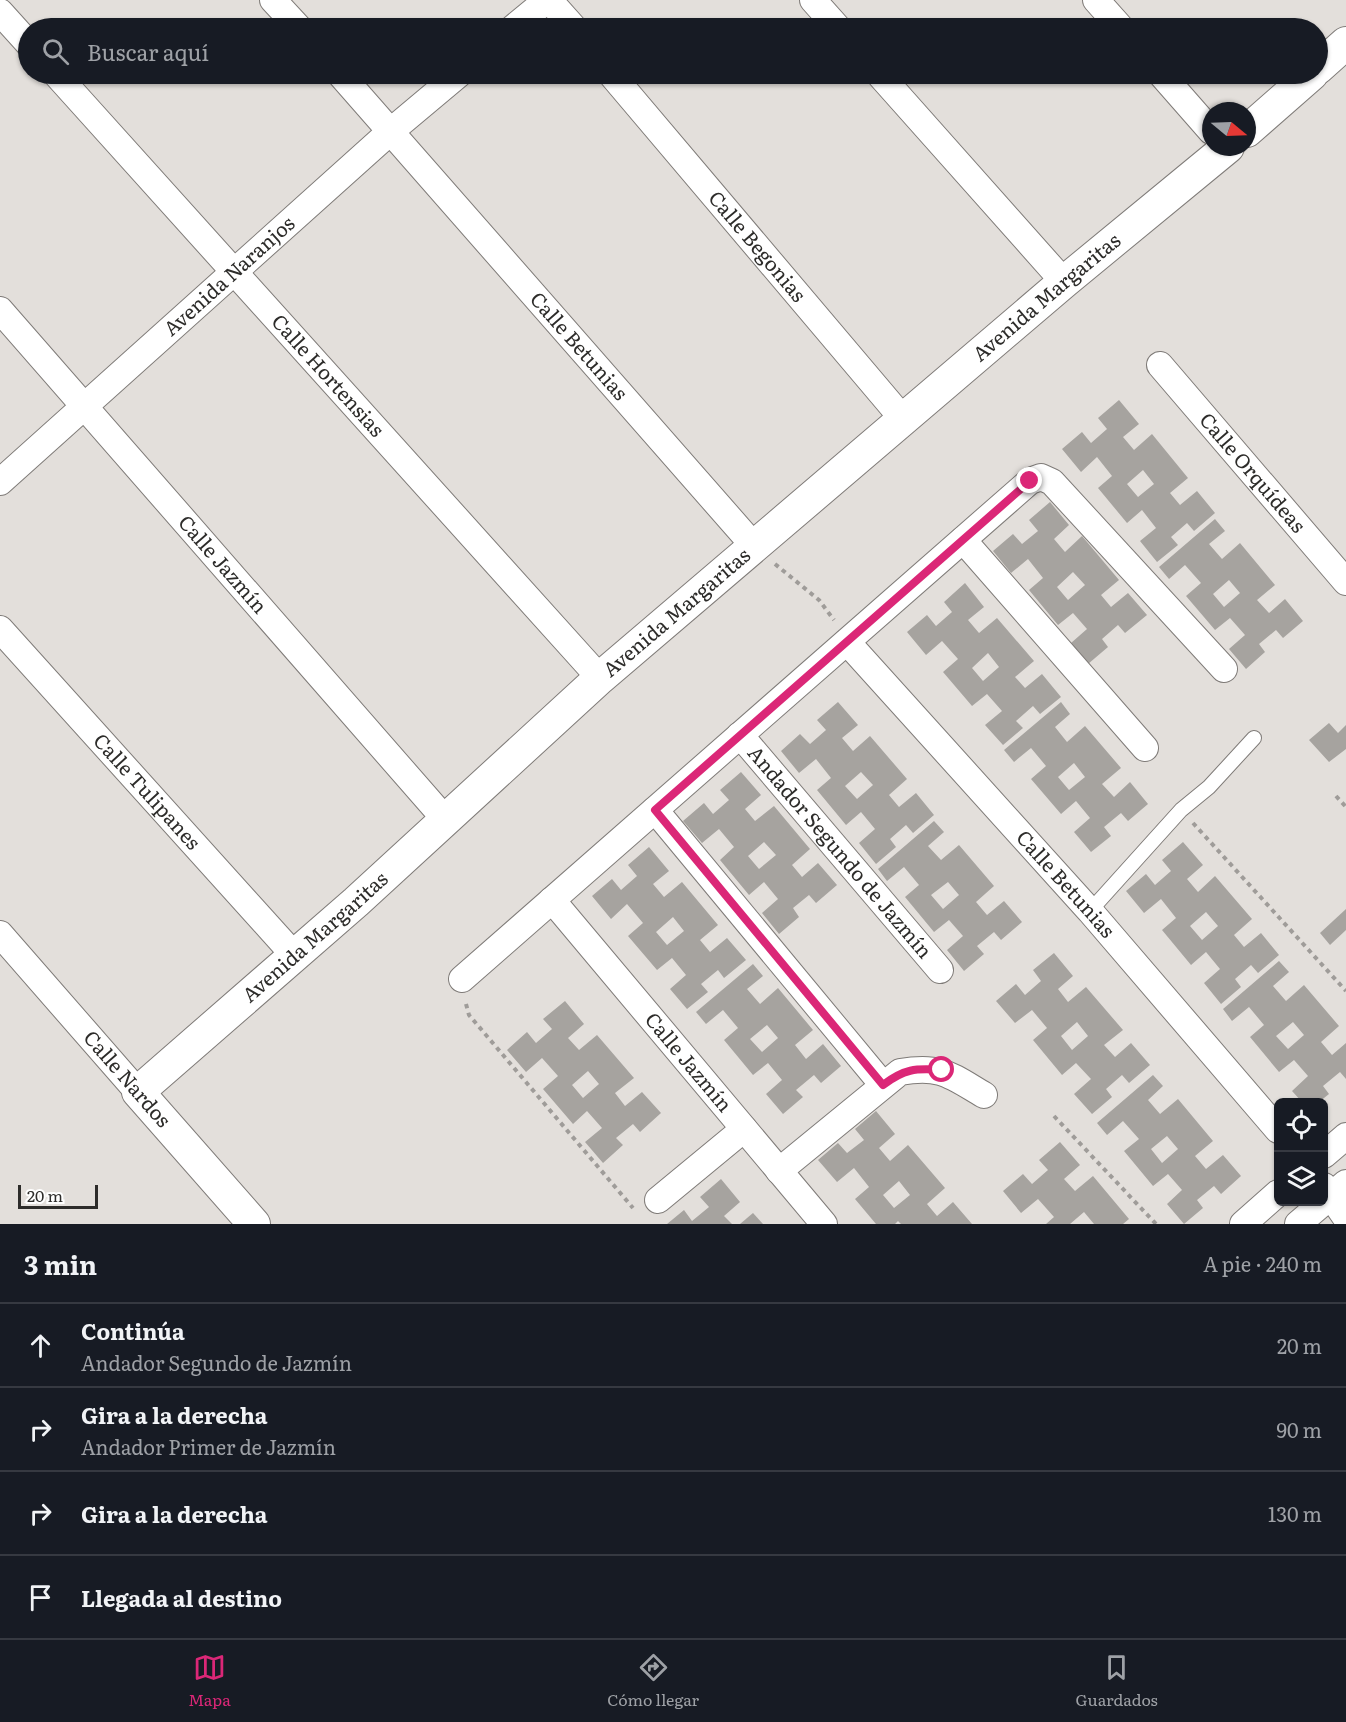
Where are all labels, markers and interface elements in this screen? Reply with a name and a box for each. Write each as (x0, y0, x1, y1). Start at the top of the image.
search box (18, 18, 1328, 84)
icon: search (39, 35, 72, 68)
text: Buscar aquí (87, 35, 209, 68)
north arrow (1202, 102, 1256, 156)
street label: Calle Begonias (703, 183, 814, 307)
street label: Avenida Naranjos (156, 208, 300, 342)
street label: Avenida Margaritas (965, 225, 1126, 367)
street label: Calle Betunias (524, 284, 636, 406)
street label: Calle Hortensias (266, 306, 393, 442)
street label: Calle Orquídeas (1194, 405, 1314, 538)
route end (1016, 467, 1042, 493)
street label: Calle Jazmín (172, 507, 275, 619)
street label: Avenida Margaritas (595, 539, 756, 683)
street label: Calle Tulipanes (88, 725, 209, 855)
street label: Andador Segundo de Jazmín (742, 738, 941, 964)
street label: Calle Betunias (1010, 822, 1123, 943)
street label: Avenida Margaritas (234, 863, 394, 1008)
street label: Calle Jazmín (639, 1005, 741, 1118)
street label: Calle Nardos (78, 1022, 179, 1133)
route start (928, 1056, 954, 1082)
map controls (1274, 1098, 1328, 1206)
button: locate (1274, 1098, 1328, 1152)
button: layers (1274, 1152, 1328, 1206)
scale bar (18, 1182, 98, 1210)
text: 20 m (27, 1183, 63, 1207)
text: 3 min (24, 1244, 97, 1283)
text: A pie · 240 m (1203, 1248, 1322, 1278)
text: Continúa (81, 1314, 185, 1347)
icon: ahead (24, 1329, 57, 1362)
text: 20 m (1277, 1330, 1322, 1360)
text: Andador Segundo de Jazmín (81, 1347, 352, 1377)
text: Gira a la derecha (81, 1398, 268, 1431)
icon: right (24, 1413, 57, 1446)
text: 90 m (1277, 1414, 1322, 1444)
text: Andador Primer de Jazmín (81, 1431, 336, 1461)
icon: right (24, 1497, 57, 1530)
text: Gira a la derecha (81, 1497, 268, 1530)
text: 130 m (1268, 1498, 1322, 1528)
icon: arrive (24, 1581, 57, 1614)
text: Llegada al destino (81, 1581, 282, 1614)
tab: Mapa (188, 1651, 231, 1711)
tab: Cómo llegar (607, 1651, 699, 1711)
tab: Guardados (1075, 1651, 1158, 1711)

